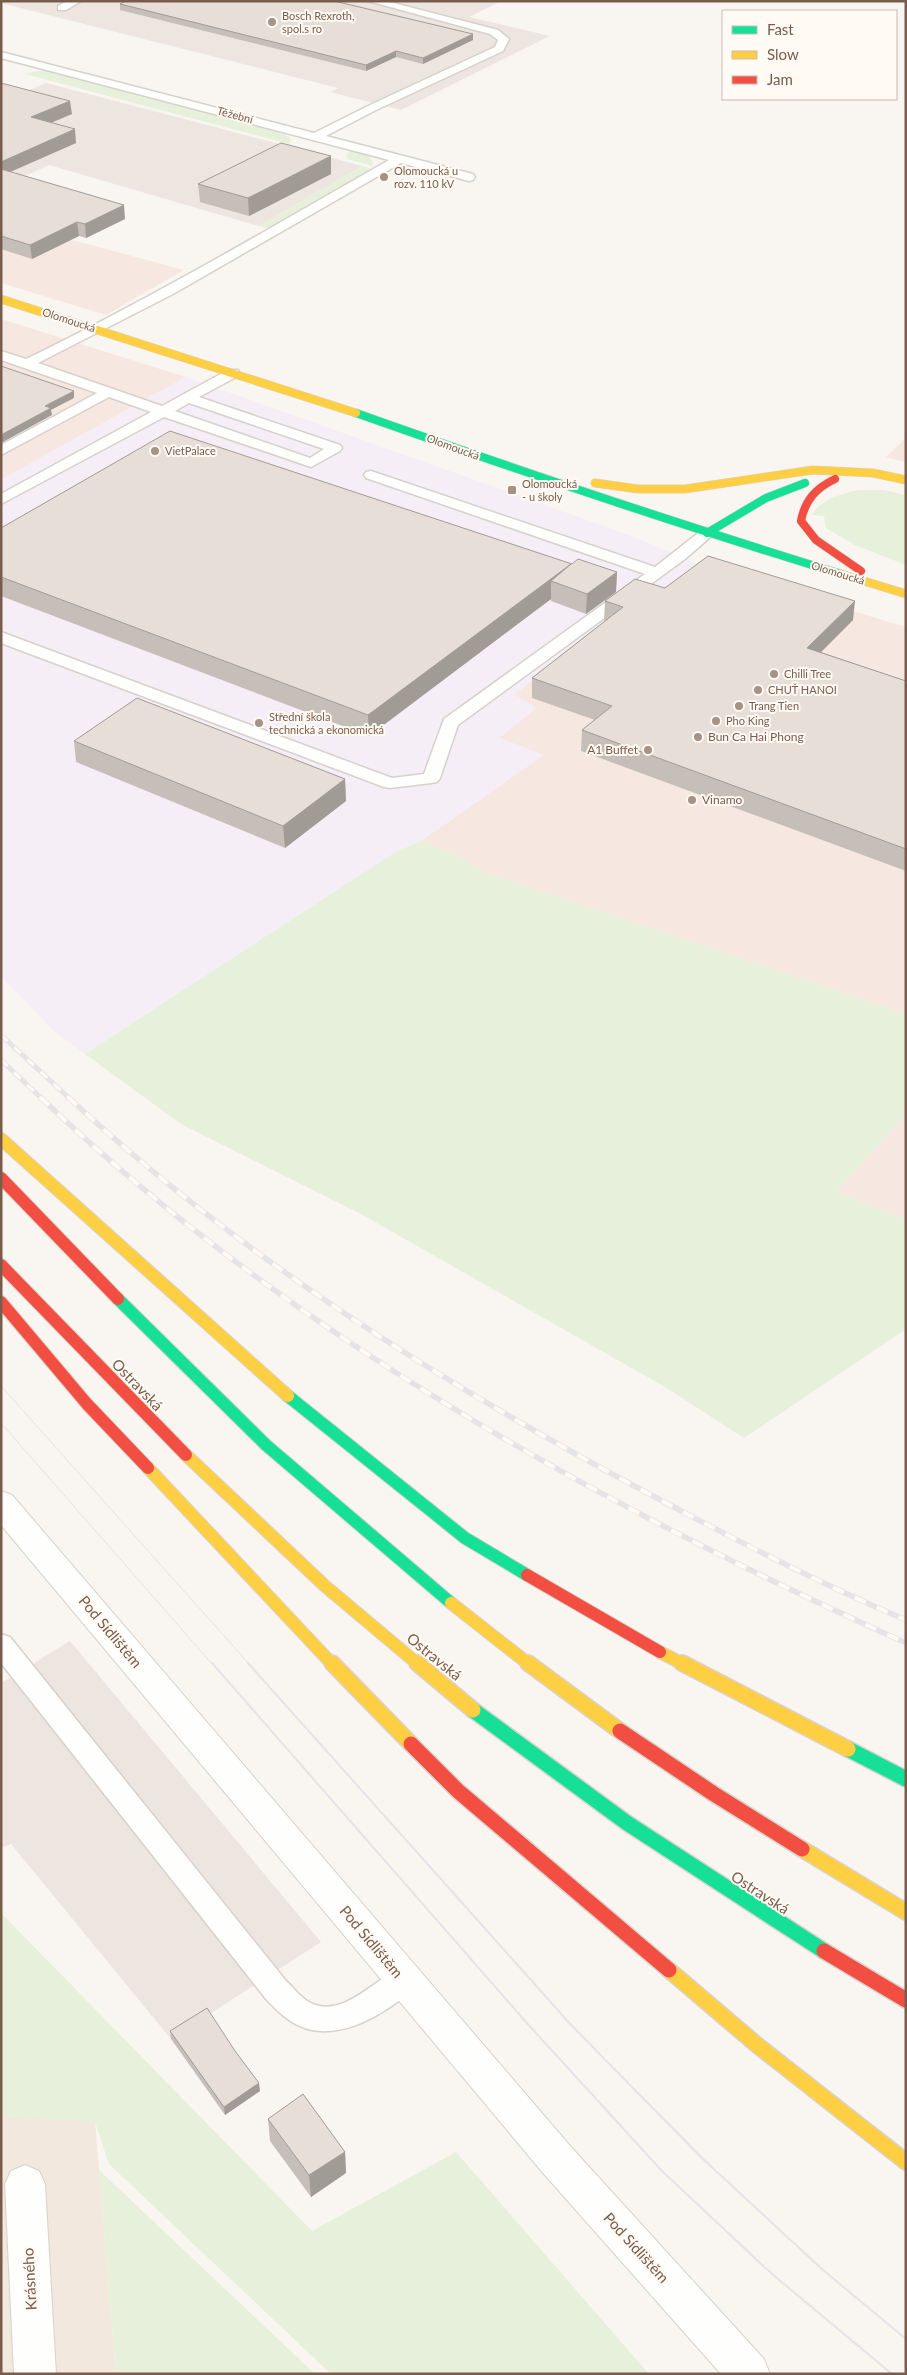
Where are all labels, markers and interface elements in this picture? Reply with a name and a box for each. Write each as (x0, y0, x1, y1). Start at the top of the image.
place label: Bosch Rexroth, spol.s ro (282, 9, 354, 35)
legend (722, 10, 897, 100)
marker: Bosch Rexroth, spol.s ro (266, 16, 278, 28)
text: Fast (767, 20, 794, 38)
text: Slow (767, 45, 799, 63)
text: Jam (767, 70, 793, 88)
street label: Těžební (216, 103, 255, 126)
place label: Olomoucká u rozv. 110 kV (394, 164, 458, 190)
marker: Olomoucká u rozv. 110 kV (378, 171, 390, 183)
street label: Olomoucká (41, 305, 97, 334)
street label: Olomoucká (425, 431, 481, 462)
place label: VietPalace (165, 444, 216, 457)
marker: VietPalace (149, 445, 161, 457)
place label: Olomoucká - u školy (522, 477, 577, 503)
marker: Olomoucká - u školy (506, 484, 518, 496)
street label: Olomoucká (810, 558, 866, 587)
place label: Chilli Tree (784, 667, 831, 680)
marker: Chilli Tree (768, 668, 780, 680)
place label: CHUŤ HANOI (768, 683, 837, 696)
marker: CHUŤ HANOI (752, 684, 764, 696)
place label: Trang Tien (749, 699, 799, 712)
marker: Trang Tien (733, 700, 745, 712)
place label: Střední škola technická a ekonomická (269, 710, 384, 736)
place label: Pho King (726, 714, 770, 727)
marker: Pho King (710, 715, 722, 727)
marker: Střední škola technická a ekonomická (253, 717, 265, 729)
place label: Bun Ca Hai Phong (708, 729, 804, 744)
marker: Bun Ca Hai Phong (692, 731, 704, 743)
place label: A1 Buffet (587, 742, 639, 757)
marker: A1 Buffet (642, 744, 654, 756)
place label: Vinamo (702, 792, 743, 807)
marker: Vinamo (686, 794, 698, 806)
street label: Ostravská (108, 1354, 167, 1414)
street label: Pod Sídlištěm (75, 1592, 146, 1671)
street label: Ostravská (403, 1629, 466, 1684)
street label: Ostravská (728, 1867, 793, 1918)
street label: Pod Sídlištěm (336, 1902, 407, 1981)
street label: Pod Sídlištěm (600, 2208, 673, 2286)
street label: Krásného (18, 2247, 40, 2311)

